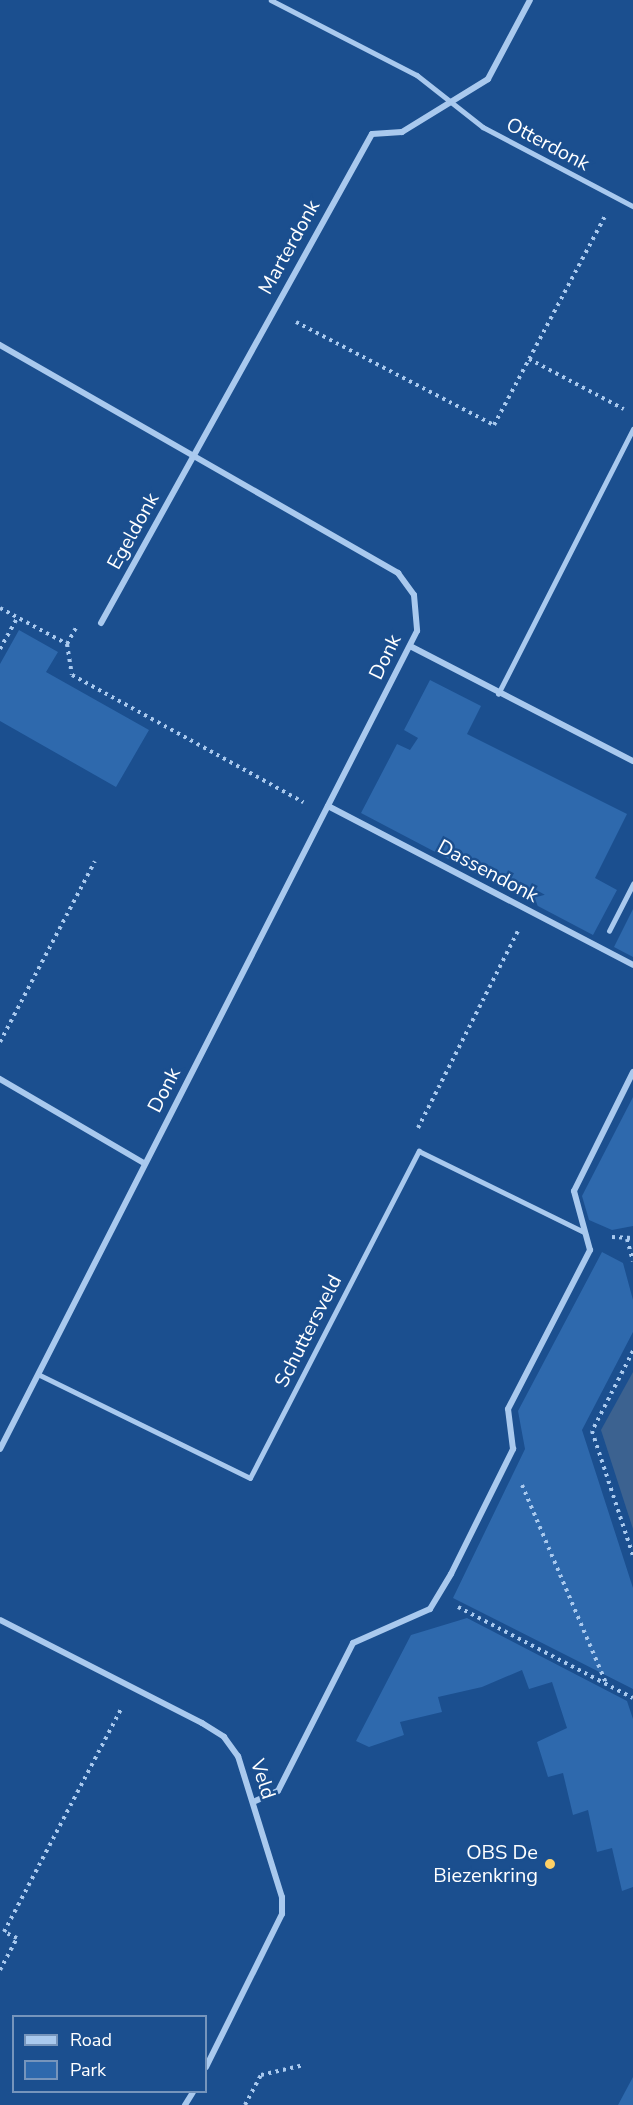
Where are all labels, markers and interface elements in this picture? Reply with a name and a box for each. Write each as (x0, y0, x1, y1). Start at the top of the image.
street label: Otterdonk (502, 112, 594, 176)
street label: Marterdonk (253, 196, 325, 298)
street label: Egeldonk (102, 488, 164, 574)
street label: Donk (364, 630, 406, 684)
street label: Dassendonk (433, 834, 543, 908)
street label: Donk (143, 1063, 185, 1117)
street label: Schuttersveld (269, 1271, 347, 1391)
street label: Veld (245, 1756, 281, 1802)
place label: OBS De Biezenkring (433, 1840, 538, 1887)
marker: OBS De Biezenkring (543, 1857, 557, 1871)
legend (12, 2015, 207, 2093)
text: Road (70, 2028, 112, 2052)
text: Park (70, 2058, 106, 2082)

